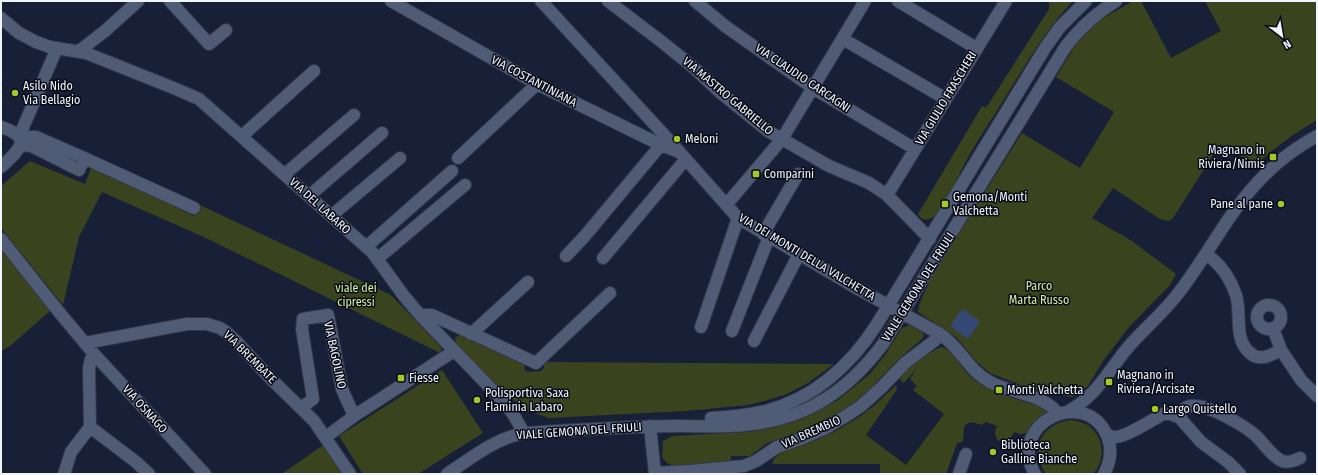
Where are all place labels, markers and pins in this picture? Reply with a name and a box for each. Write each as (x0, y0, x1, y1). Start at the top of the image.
place label: Asilo Nido Via Bellagio (23, 79, 80, 107)
marker: Asilo Nido Via Bellagio (10, 88, 20, 98)
place label: Meloni (685, 132, 718, 146)
marker: Meloni (672, 134, 682, 144)
place label: Magnano in Riviera/Nimis (1198, 143, 1265, 171)
marker: Magnano in Riviera/Nimis (1268, 152, 1278, 162)
place label: Comparini (764, 167, 814, 181)
marker: Comparini (751, 169, 761, 179)
place label: Gemona/Monti Valchetta (953, 190, 1027, 218)
place label: Pane al pane (1210, 197, 1273, 211)
marker: Gemona/Monti Valchetta (940, 199, 950, 209)
marker: Pane al pane (1276, 199, 1286, 209)
place label: Magnano in Riviera/Arcisate (1117, 368, 1195, 396)
place label: Fiesse (409, 371, 439, 385)
marker: Fiesse (396, 373, 406, 383)
marker: Magnano in Riviera/Arcisate (1104, 377, 1114, 387)
place label: Monti Valchetta (1007, 383, 1084, 397)
marker: Monti Valchetta (994, 385, 1004, 395)
place label: Polisportiva Saxa Flaminia Labaro (485, 386, 569, 414)
marker: Polisportiva Saxa Flaminia Labaro (472, 395, 482, 405)
place label: Largo Quistello (1163, 402, 1237, 416)
marker: Largo Quistello (1150, 404, 1160, 414)
place label: Biblioteca Galline Bianche (1001, 438, 1077, 466)
marker: Biblioteca Galline Bianche (988, 447, 998, 457)

